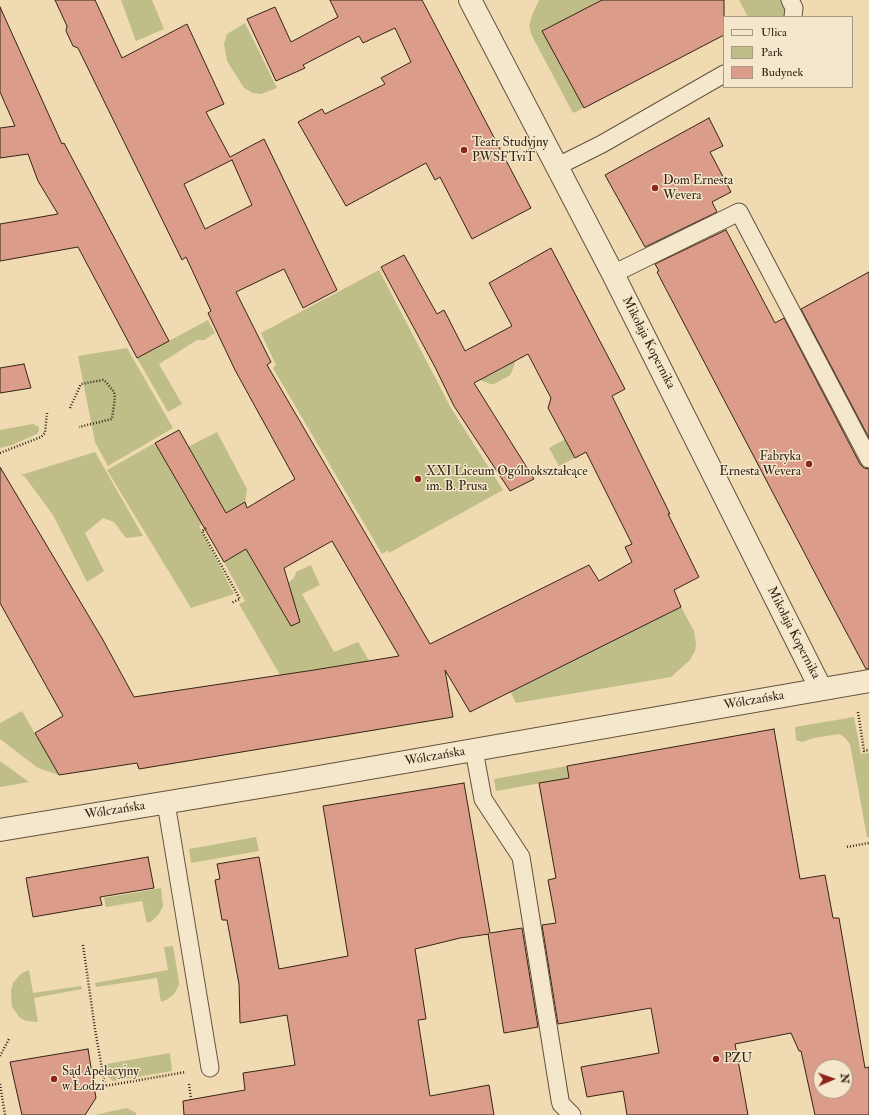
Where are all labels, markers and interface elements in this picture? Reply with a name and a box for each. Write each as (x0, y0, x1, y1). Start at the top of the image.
legend (723, 16, 853, 88)
text: Ulica (761, 25, 787, 40)
text: Park (761, 45, 783, 60)
text: Budynek (761, 65, 803, 80)
place label: Teatr Studyjny PWSFTviT (472, 135, 548, 166)
marker: Teatr Studyjny PWSFTviT (459, 145, 469, 155)
place label: Dom Ernesta Wevera (663, 173, 733, 204)
marker: Dom Ernesta Wevera (650, 183, 660, 193)
street label: Mikołaja Kopernika (618, 294, 678, 392)
place label: Fabryka Ernesta Wevera (719, 449, 801, 480)
marker: Fabryka Ernesta Wevera (804, 459, 814, 469)
place label: XXI Liceum Ogólnokształcące im. B. Prusa (426, 464, 588, 495)
marker: XXI Liceum Ogólnokształcące im. B. Prusa (413, 474, 423, 484)
street label: Mikołaja Kopernika (763, 584, 823, 682)
street label: Wólczańska (723, 688, 785, 714)
street label: Wólczańska (404, 744, 466, 770)
street label: Wólczańska (84, 799, 146, 823)
place label: PZU (724, 1051, 752, 1067)
marker: PZU (711, 1054, 721, 1064)
north arrow (813, 1059, 853, 1099)
place label: Sąd Apelacyjny w Łodzi (62, 1064, 139, 1095)
text: N (838, 1073, 851, 1084)
marker: Sąd Apelacyjny w Łodzi (49, 1074, 59, 1084)

